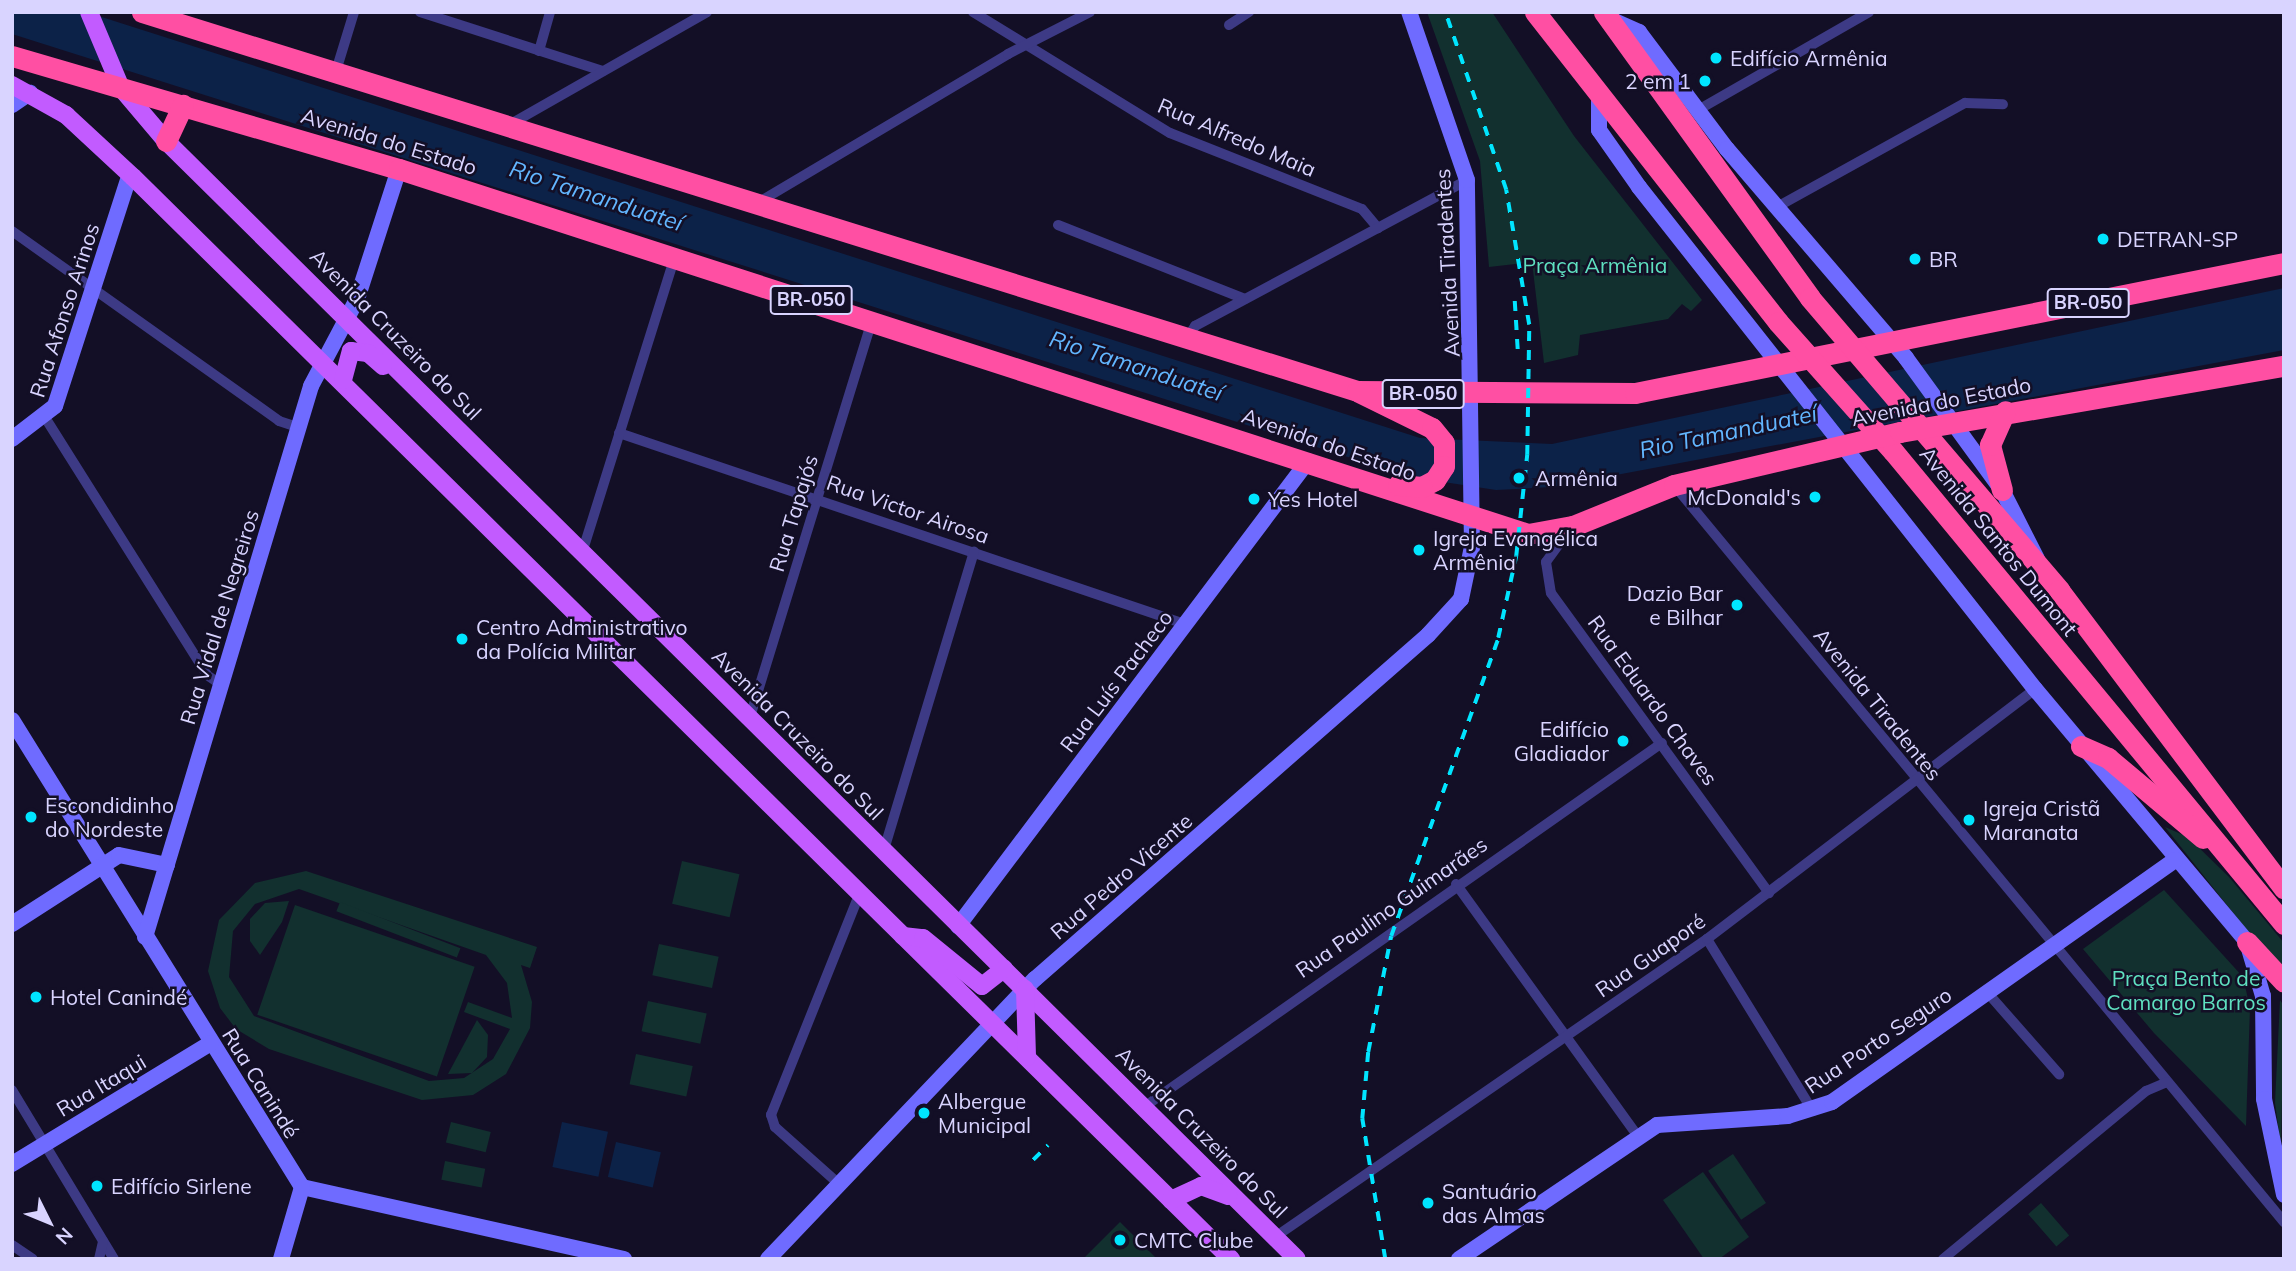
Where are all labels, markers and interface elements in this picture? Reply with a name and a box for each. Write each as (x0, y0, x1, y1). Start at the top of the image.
place label: Edifício Armênia (1730, 45, 1888, 71)
marker: Edifício Armênia (1708, 50, 1724, 66)
place label: 2 em 1 (1625, 68, 1691, 94)
marker: 2 em 1 (1697, 73, 1713, 89)
street label: Rua Alfredo Maia (1154, 92, 1320, 182)
street label: Avenida do Estado (298, 102, 480, 180)
water label: Rio Tamanduateí (506, 155, 686, 237)
street label: Avenida Tiradentes (1429, 168, 1465, 358)
street label: Rua Afonso Arinos (24, 220, 104, 400)
place label: DETRAN-SP (2117, 226, 2238, 252)
marker: DETRAN-SP (2095, 231, 2111, 247)
street label: Avenida Cruzeiro do Sul (305, 243, 487, 425)
place label: BR (1929, 246, 1958, 272)
marker: BR (1907, 251, 1923, 267)
park label: Praça Armênia (1523, 252, 1667, 278)
road number: BR-050 (769, 284, 853, 316)
road number: BR-050 (2046, 288, 2130, 318)
water label: Rio Tamanduateí (1046, 325, 1226, 407)
street label: Avenida do Estado (1849, 371, 2033, 431)
road number: BR-050 (1381, 378, 1465, 410)
water label: Rio Tamanduateí (1637, 400, 1819, 464)
street label: Avenida do Estado (1239, 402, 1419, 486)
street label: Avenida Santos Dumont (1915, 441, 2083, 641)
street label: Rua Tapajós (763, 451, 823, 575)
place label: Armênia (1535, 465, 1618, 491)
marker: Armênia (1509, 468, 1529, 488)
street label: Rua Victor Airosa (824, 469, 992, 549)
place label: McDonald's (1687, 484, 1801, 510)
place label: Yes Hotel (1268, 486, 1358, 512)
marker: McDonald's (1807, 489, 1823, 505)
marker: Yes Hotel (1246, 491, 1262, 507)
street label: Rua Vidal de Negreiros (174, 507, 264, 727)
place label: Igreja Evangélica Armênia (1433, 525, 1598, 575)
marker: Igreja Evangélica Armênia (1411, 542, 1427, 558)
place label: Dazio Bar e Bilhar (1627, 580, 1723, 630)
marker: Dazio Bar e Bilhar (1729, 597, 1745, 613)
street label: Rua Luís Pacheco (1054, 605, 1178, 757)
street label: Rua Eduardo Chaves (1583, 610, 1723, 790)
place label: Centro Administrativo da Polícia Militar (476, 614, 687, 664)
street label: Avenida Tiradentes (1809, 623, 1947, 785)
marker: Centro Administrativo da Polícia Militar (454, 631, 470, 647)
street label: Avenida Cruzeiro do Sul (707, 643, 889, 825)
place label: Edifício Gladiador (1514, 716, 1609, 766)
marker: Edifício Gladiador (1615, 733, 1631, 749)
place label: Escondidinho do Nordeste (45, 792, 174, 842)
place label: Igreja Cristã Maranata (1983, 795, 2100, 845)
street label: Rua Pedro Vicente (1045, 808, 1197, 944)
marker: Escondidinho do Nordeste (23, 809, 39, 825)
marker: Igreja Cristã Maranata (1961, 812, 1977, 828)
street label: Rua Paulino Guimarães (1290, 831, 1492, 983)
street label: Rua Guaporé (1590, 908, 1710, 1002)
park label: Praça Bento de Camargo Barros (2106, 965, 2266, 1015)
street label: Rua Porto Seguro (1800, 982, 1956, 1098)
place label: Hotel Canindé (50, 984, 187, 1010)
marker: Hotel Canindé (28, 989, 44, 1005)
street label: Rua Canindé (217, 1023, 305, 1143)
street label: Avenida Cruzeiro do Sul (1111, 1041, 1293, 1223)
street label: Rua Itaqui (52, 1048, 150, 1122)
place label: Albergue Municipal (938, 1088, 1031, 1138)
marker: Albergue Municipal (916, 1105, 932, 1121)
place label: Edifício Sirlene (111, 1173, 252, 1199)
marker: Edifício Sirlene (89, 1178, 105, 1194)
place label: Santuário das Almas (1442, 1178, 1545, 1228)
north arrow (14, 1187, 84, 1257)
marker: Santuário das Almas (1420, 1195, 1436, 1211)
text: N (51, 1223, 78, 1250)
place label: CMTC Clube (1134, 1227, 1253, 1253)
marker: CMTC Clube (1112, 1232, 1128, 1248)

